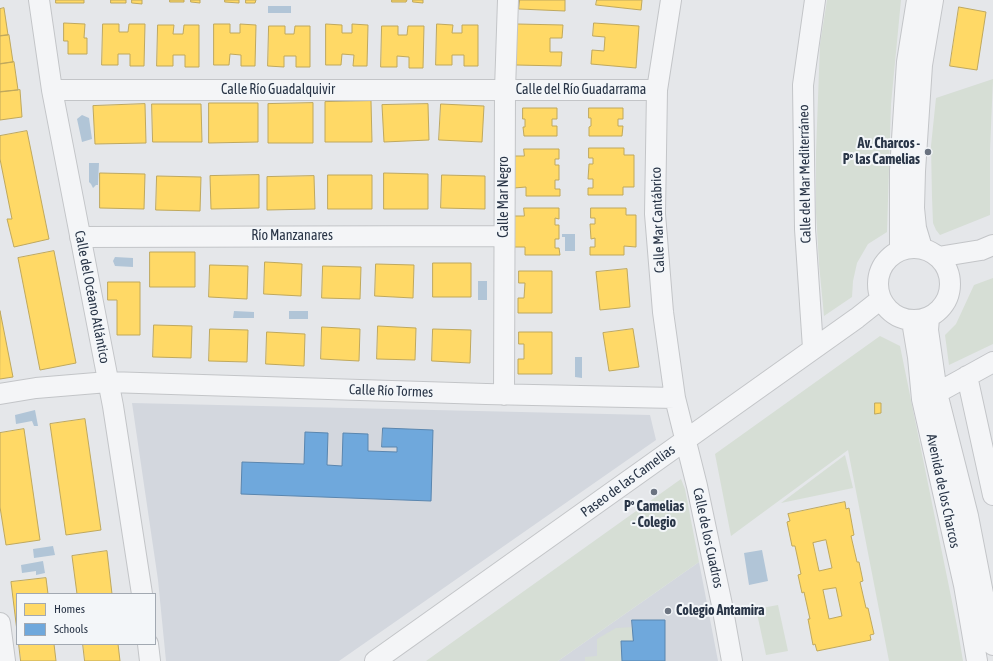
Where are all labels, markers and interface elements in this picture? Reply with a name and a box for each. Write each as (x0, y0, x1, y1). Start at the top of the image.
street label: Calle Río Guadalquivir (221, 82, 335, 98)
street label: Calle del Río Guadarrama (516, 82, 646, 98)
street label: Calle del Mar Mediterráneo (795, 104, 815, 244)
place label: Av. Charcos - Pº las Camelias (843, 136, 920, 168)
marker: Av. Charcos - Pº las Camelias (923, 147, 933, 157)
street label: Calle Mar Negro (496, 156, 512, 238)
street label: Calle Mar Cantábrico (648, 167, 668, 273)
street label: Río Manzanares (251, 228, 333, 244)
street label: Calle del Océano Atlántico (71, 229, 113, 365)
street label: Calle Río Tormes (348, 381, 434, 401)
street label: Avenida de los Charcos (923, 432, 963, 550)
street label: Paseo de las Camelias (578, 441, 678, 521)
street label: Calle de los Cuadros (689, 486, 727, 590)
marker: Pº Camelias - Colegio (649, 487, 659, 497)
place label: Pº Camelias - Colegio (624, 499, 684, 532)
legend (16, 593, 156, 645)
text: Homes (54, 602, 85, 616)
place label: Colegio Antamira (676, 603, 764, 619)
marker: Colegio Antamira (663, 606, 673, 616)
text: Schools (54, 622, 88, 636)

